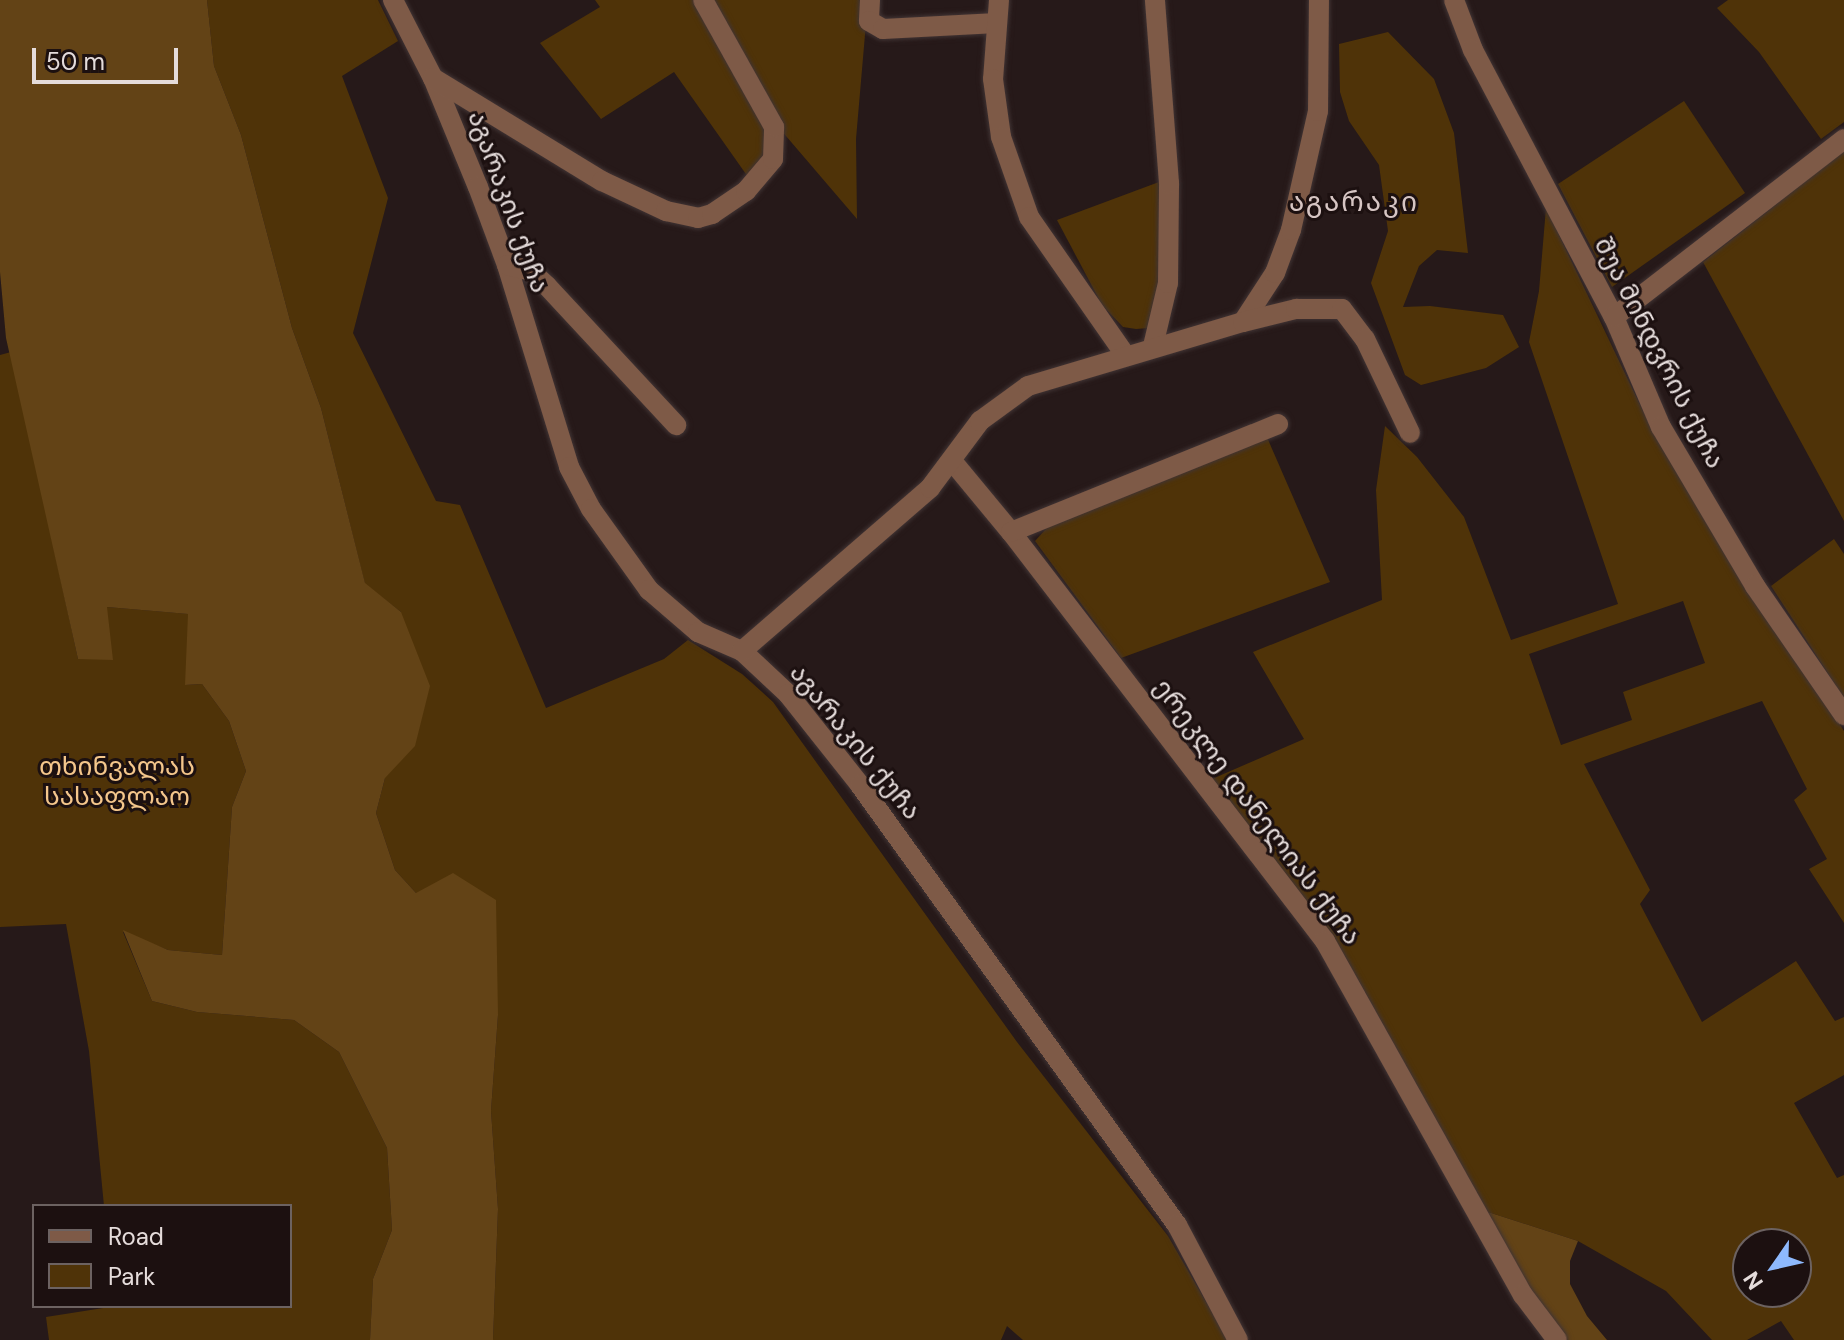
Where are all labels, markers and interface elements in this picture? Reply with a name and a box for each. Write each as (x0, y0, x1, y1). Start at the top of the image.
scale bar (36, 32, 182, 82)
text: 50 m (46, 46, 105, 77)
street label: აგარაკის ქუჩა (461, 107, 555, 297)
district label: აგარაკი (1289, 185, 1419, 219)
street label: შუა მინდვრის ქუჩა (1587, 232, 1731, 474)
street label: აგარაკის ქუჩა (783, 658, 927, 826)
street label: ერეკლე დანელიას ქუჩა (1147, 673, 1367, 951)
park label: თხინვალას სასაფლაო (39, 751, 195, 812)
legend (32, 1204, 292, 1308)
text: Road (108, 1221, 164, 1252)
north arrow (1732, 1228, 1812, 1308)
text: Park (108, 1261, 155, 1292)
text: N (1737, 1266, 1770, 1295)

